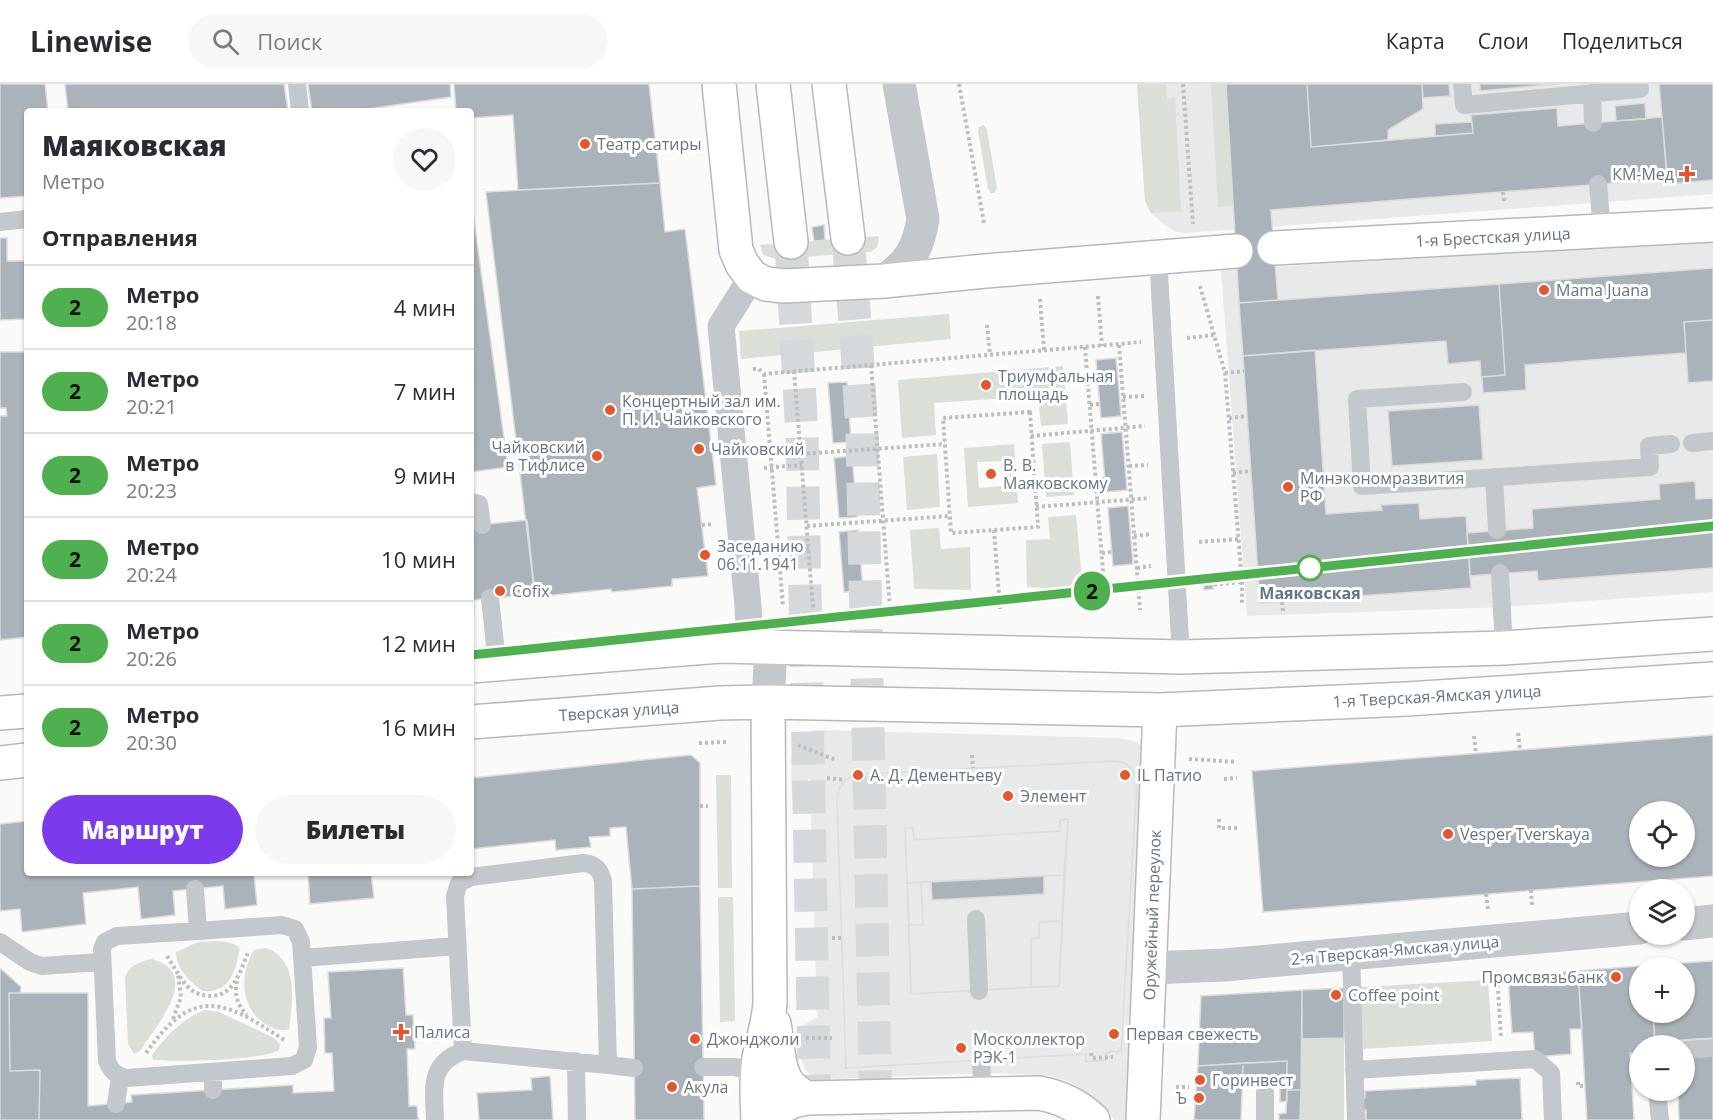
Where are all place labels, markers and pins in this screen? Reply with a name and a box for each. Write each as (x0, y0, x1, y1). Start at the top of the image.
place label: Театр сатиры (597, 133, 702, 155)
marker: Театр сатиры (578, 137, 592, 151)
place label: КМ-Мед (1612, 163, 1674, 185)
marker: КМ-Мед (1678, 165, 1696, 183)
place label: Mama Juana (1556, 279, 1649, 301)
marker: Mama Juana (1537, 283, 1551, 297)
place label: Триумфальная площадь (998, 365, 1113, 405)
marker: Триумфальная площадь (979, 378, 993, 392)
place label: Концертный зал им. П. И. Чайковского (622, 390, 781, 430)
marker: Концертный зал им. П. И. Чайковского (603, 403, 617, 417)
place label: Чайковский в Тифлисе (491, 436, 585, 476)
place label: Чайковский (711, 438, 805, 460)
marker: Чайковский (692, 442, 706, 456)
marker: Чайковский в Тифлисе (590, 449, 604, 463)
place label: В. В. Маяковскому (1003, 454, 1109, 494)
marker: В. В. Маяковскому (984, 467, 998, 481)
place label: Минэкономразвития РФ (1300, 467, 1464, 507)
marker: Минэкономразвития РФ (1281, 480, 1295, 494)
place label: Заседанию 06.11.1941 (717, 535, 804, 575)
marker: Заседанию 06.11.1941 (698, 548, 712, 562)
marker: Маяковская (1297, 555, 1323, 581)
place label: Cofix (512, 580, 550, 602)
place label: Маяковская (1259, 582, 1361, 604)
marker: Cofix (493, 584, 507, 598)
place label: А. Д. Дементьеву (870, 764, 1003, 786)
place label: IL Патио (1137, 764, 1202, 786)
marker: А. Д. Дементьеву (851, 768, 865, 782)
marker: IL Патио (1118, 768, 1132, 782)
place label: Элемент (1020, 785, 1087, 807)
marker: Элемент (1001, 789, 1015, 803)
place label: Vesper Tverskaya (1460, 823, 1590, 845)
marker: Vesper Tverskaya (1441, 827, 1455, 841)
place label: Промсвязьбанк (1482, 966, 1605, 988)
marker: Промсвязьбанк (1609, 970, 1623, 984)
place label: Coffee point (1348, 984, 1440, 1006)
marker: Coffee point (1329, 988, 1343, 1002)
place label: Палиса (414, 1021, 470, 1043)
marker: Палиса (392, 1023, 410, 1041)
place label: Первая свежесть (1126, 1023, 1259, 1045)
marker: Первая свежесть (1107, 1027, 1121, 1041)
place label: Джонджоли (707, 1028, 799, 1050)
place label: Москоллектор РЭК-1 (973, 1028, 1085, 1068)
marker: Джонджоли (688, 1032, 702, 1046)
marker: Москоллектор РЭК-1 (954, 1041, 968, 1055)
place label: Горинвест (1212, 1069, 1294, 1091)
marker: Горинвест (1193, 1073, 1207, 1087)
place label: Акула (684, 1076, 728, 1098)
marker: Акула (665, 1080, 679, 1094)
place label: Ъ (1176, 1087, 1187, 1109)
marker: Ъ (1192, 1091, 1206, 1105)

